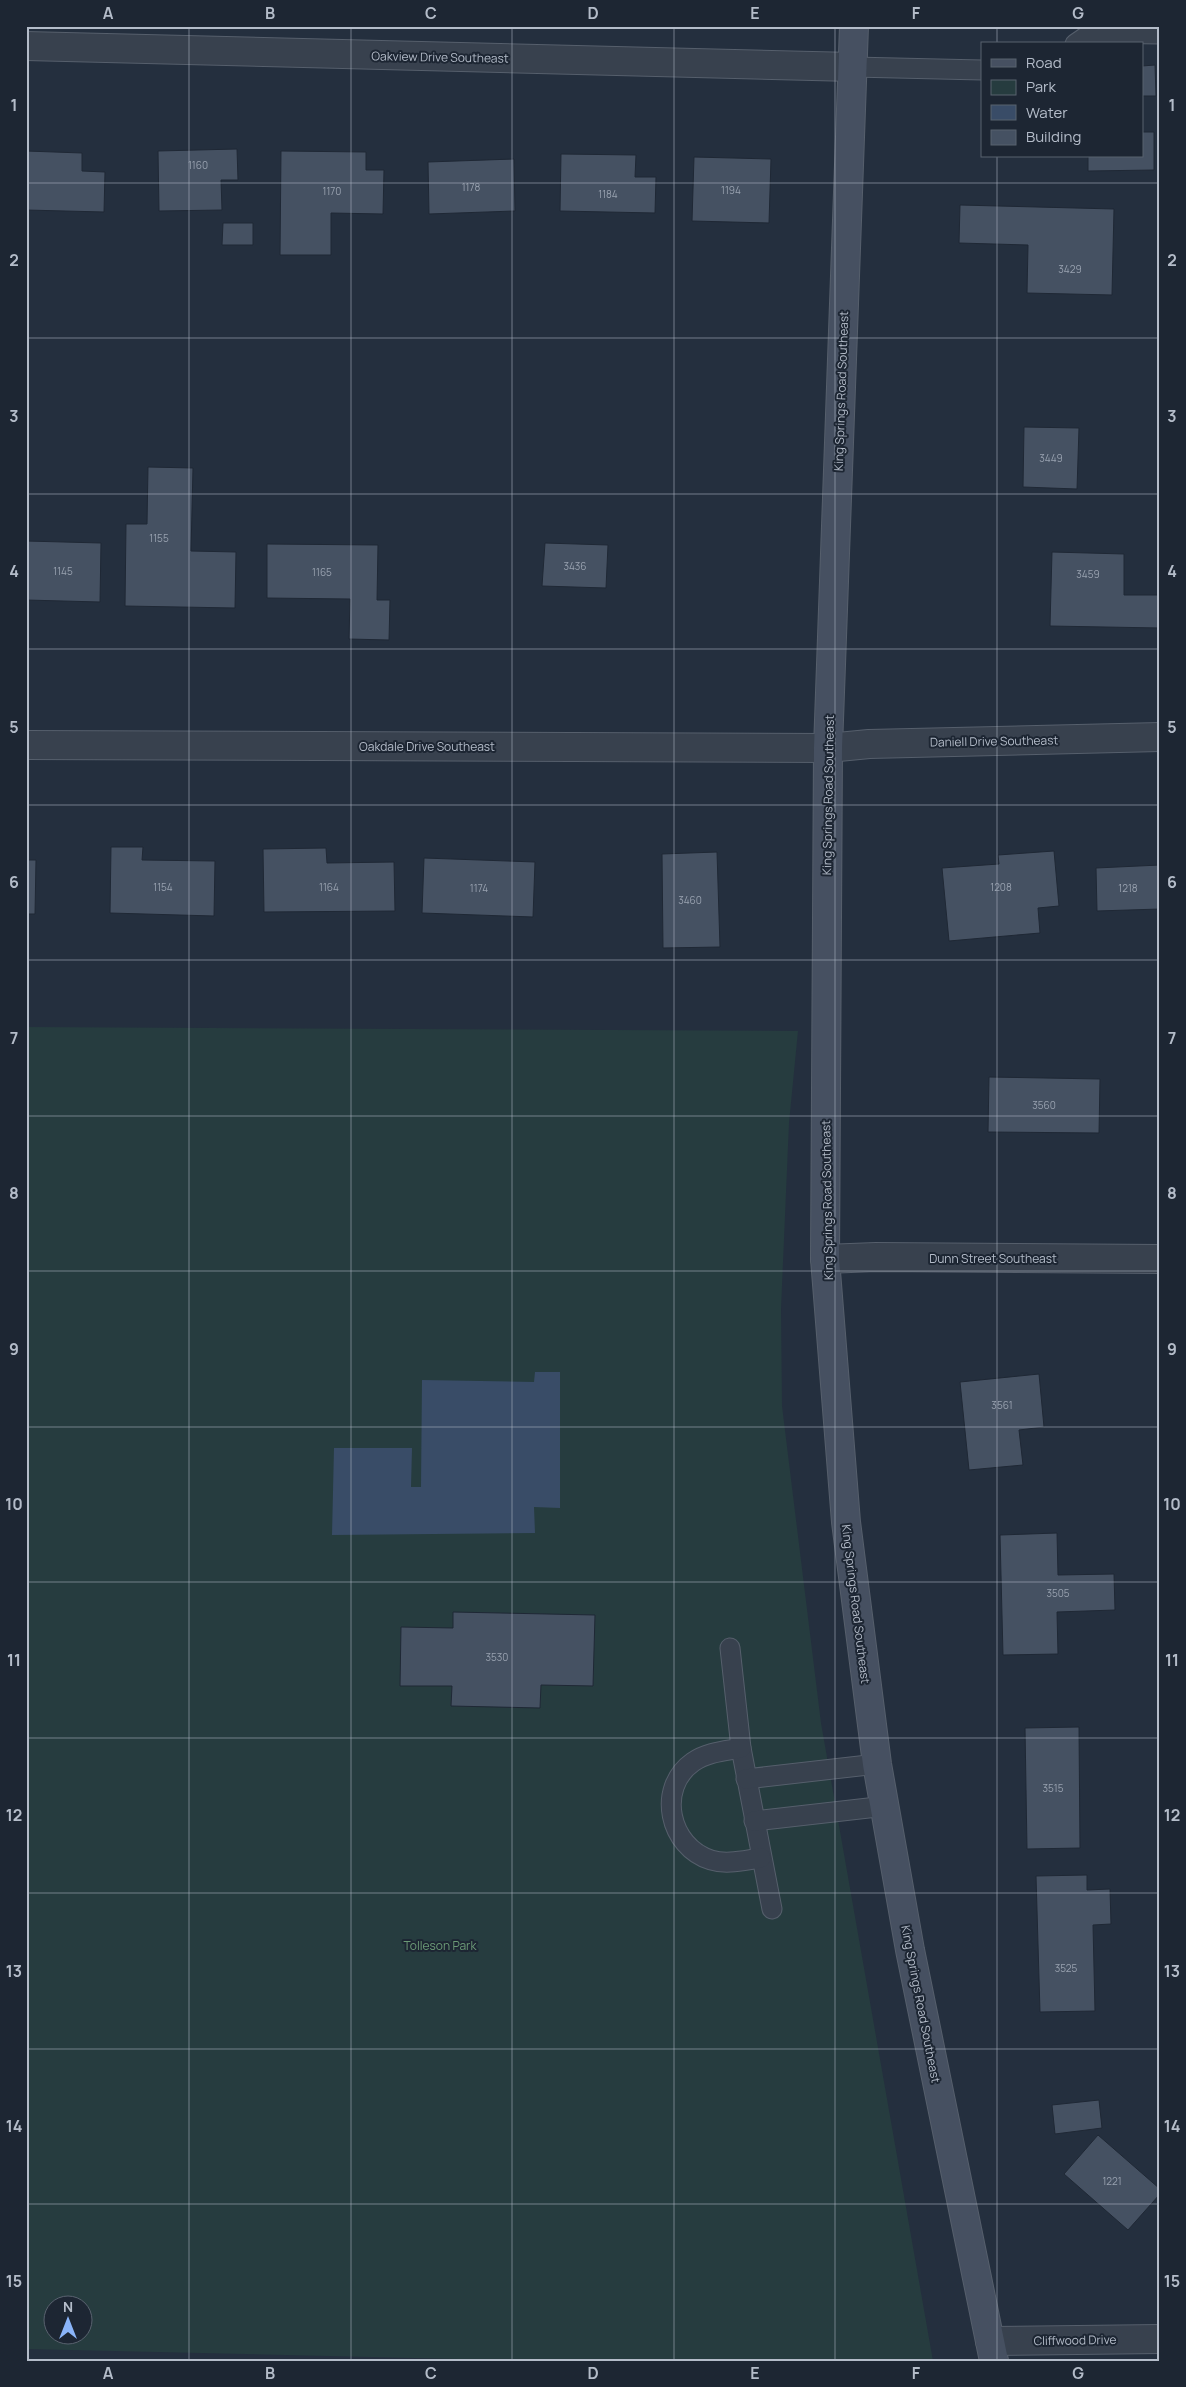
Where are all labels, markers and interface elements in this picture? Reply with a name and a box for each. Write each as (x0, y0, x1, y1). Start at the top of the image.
text: A (103, 2, 114, 24)
text: B (265, 2, 275, 24)
text: C (425, 2, 437, 24)
text: D (587, 2, 599, 24)
text: E (750, 2, 760, 24)
text: F (912, 2, 921, 24)
text: G (1072, 2, 1084, 24)
legend (981, 42, 1144, 158)
street label: Oakview Drive Southeast (371, 47, 509, 67)
text: Road (1026, 52, 1062, 73)
text: Park (1026, 76, 1056, 97)
text: 1 (10, 94, 18, 116)
text: 1 (1168, 94, 1176, 116)
text: Water (1026, 102, 1068, 123)
text: Building (1026, 126, 1081, 147)
house number: 1160 (188, 158, 208, 172)
house number: 1178 (462, 180, 480, 194)
house number: 1194 (721, 183, 741, 197)
house number: 1170 (323, 184, 341, 198)
house number: 1184 (598, 187, 618, 201)
text: 2 (9, 249, 19, 271)
text: 2 (1167, 249, 1177, 271)
house number: 3429 (1058, 262, 1082, 276)
street label: King Springs Road Southeast (830, 310, 852, 471)
text: 3 (9, 405, 19, 427)
text: 3 (1167, 405, 1177, 427)
house number: 3449 (1039, 451, 1063, 465)
house number: 1155 (149, 531, 169, 545)
house number: 3436 (563, 559, 587, 573)
text: 4 (9, 560, 19, 582)
text: 4 (1167, 560, 1177, 582)
house number: 1145 (53, 564, 73, 578)
house number: 1165 (312, 565, 332, 579)
house number: 3459 (1076, 567, 1100, 581)
street label: King Springs Road Southeast (818, 715, 838, 875)
text: 5 (9, 716, 19, 738)
text: 5 (1167, 716, 1177, 738)
street label: Daniell Drive Southeast (930, 731, 1059, 751)
street label: Oakdale Drive Southeast (359, 738, 495, 755)
text: 6 (9, 871, 19, 893)
text: 6 (1167, 871, 1177, 893)
house number: 1154 (153, 880, 173, 894)
house number: 1164 (319, 880, 339, 894)
house number: 1208 (990, 880, 1012, 894)
house number: 1174 (470, 881, 488, 895)
house number: 1218 (1118, 881, 1138, 895)
house number: 3460 (678, 893, 702, 907)
text: 7 (10, 1027, 18, 1049)
text: 7 (1168, 1027, 1176, 1049)
house number: 3560 (1032, 1098, 1056, 1112)
street label: King Springs Road Southeast (817, 1120, 837, 1280)
text: 8 (9, 1182, 19, 1204)
text: 8 (1167, 1182, 1177, 1204)
street label: Dunn Street Southeast (929, 1250, 1057, 1267)
text: 9 (9, 1338, 19, 1360)
text: 9 (1167, 1338, 1177, 1360)
house number: 3561 (991, 1398, 1013, 1412)
text: 10 (5, 1493, 23, 1515)
text: 10 (1163, 1493, 1181, 1515)
street label: King Springs Road Southeast (838, 1523, 874, 1685)
house number: 3505 (1046, 1586, 1070, 1600)
text: 11 (7, 1649, 21, 1671)
text: 11 (1165, 1649, 1179, 1671)
house number: 3530 (486, 1650, 508, 1664)
house number: 3515 (1043, 1781, 1064, 1795)
text: 12 (6, 1804, 22, 1826)
text: 12 (1164, 1804, 1180, 1826)
street label: King Springs Road Southeast (897, 1924, 945, 2084)
park label: Tolleson Park (404, 1937, 477, 1954)
text: 13 (6, 1960, 22, 1982)
text: 13 (1164, 1960, 1180, 1982)
house number: 3525 (1055, 1961, 1077, 1975)
text: 14 (6, 2115, 22, 2137)
text: 14 (1164, 2115, 1180, 2137)
house number: 1221 (1102, 2174, 1122, 2188)
text: 15 (6, 2270, 22, 2292)
text: 15 (1164, 2270, 1180, 2292)
north arrow (42, 2294, 92, 2344)
text: N (63, 2297, 73, 2316)
street label: Cliffwood Drive (1033, 2331, 1117, 2349)
text: A (103, 2362, 114, 2384)
text: B (265, 2362, 275, 2384)
text: C (425, 2362, 437, 2384)
text: D (587, 2362, 599, 2384)
text: E (750, 2362, 760, 2384)
text: F (912, 2362, 921, 2384)
text: G (1072, 2362, 1084, 2384)

